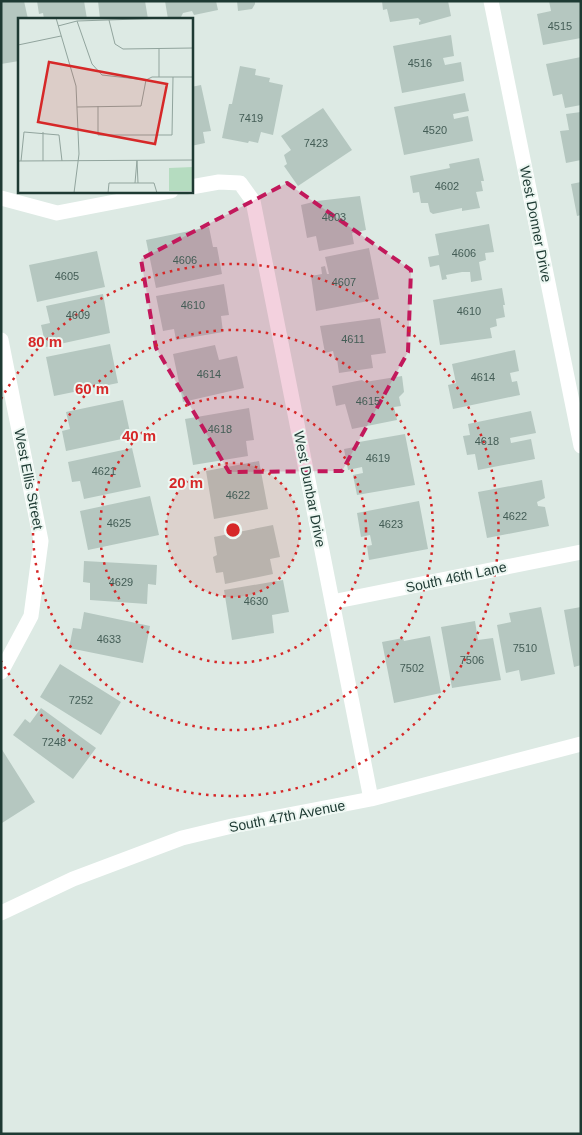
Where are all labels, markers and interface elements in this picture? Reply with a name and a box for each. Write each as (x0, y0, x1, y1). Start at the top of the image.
inset map (18, 18, 192, 192)
house number: 4515 (548, 20, 572, 32)
house number: 4516 (408, 57, 432, 69)
house number: 7419 (239, 112, 263, 124)
house number: 4520 (423, 124, 447, 136)
house number: 7423 (304, 137, 328, 149)
street label: West Donner Drive (517, 165, 555, 284)
house number: 4602 (435, 180, 459, 192)
house number: 4603 (322, 211, 346, 223)
house number: 4606 (452, 247, 476, 259)
house number: 4606 (173, 254, 197, 266)
house number: 4605 (55, 270, 79, 282)
house number: 4607 (332, 276, 356, 288)
house number: 4610 (181, 299, 205, 311)
house number: 4610 (457, 305, 481, 317)
house number: 4609 (66, 309, 90, 321)
text: 80 m (28, 333, 62, 350)
house number: 4611 (341, 333, 365, 345)
house number: 4614 (197, 368, 221, 380)
house number: 4614 (471, 371, 495, 383)
text: 60 m (75, 380, 109, 397)
house number: 4615 (356, 395, 380, 407)
house number: 4618 (208, 423, 232, 435)
street label: West Ellis Street (11, 427, 47, 531)
text: 40 m (122, 427, 156, 444)
street label: West Dunbar Drive (291, 430, 329, 549)
house number: 4618 (475, 435, 499, 447)
house number: 4619 (366, 452, 390, 464)
house number: 4621 (92, 465, 116, 477)
text: 20 m (169, 474, 203, 491)
house number: 4622 (226, 489, 250, 501)
house number: 4622 (503, 510, 527, 522)
house number: 4625 (107, 517, 131, 529)
house number: 4623 (379, 518, 403, 530)
centre of rings (224, 521, 242, 539)
street label: South 46th Lane (404, 558, 508, 596)
house number: 4629 (109, 576, 133, 588)
house number: 4630 (244, 595, 268, 607)
house number: 4633 (97, 633, 121, 645)
house number: 7510 (513, 642, 537, 654)
house number: 7506 (460, 654, 484, 666)
house number: 7502 (400, 662, 424, 674)
house number: 7252 (69, 694, 93, 706)
house number: 7248 (42, 736, 66, 748)
street label: South 47th Avenue (228, 797, 347, 835)

